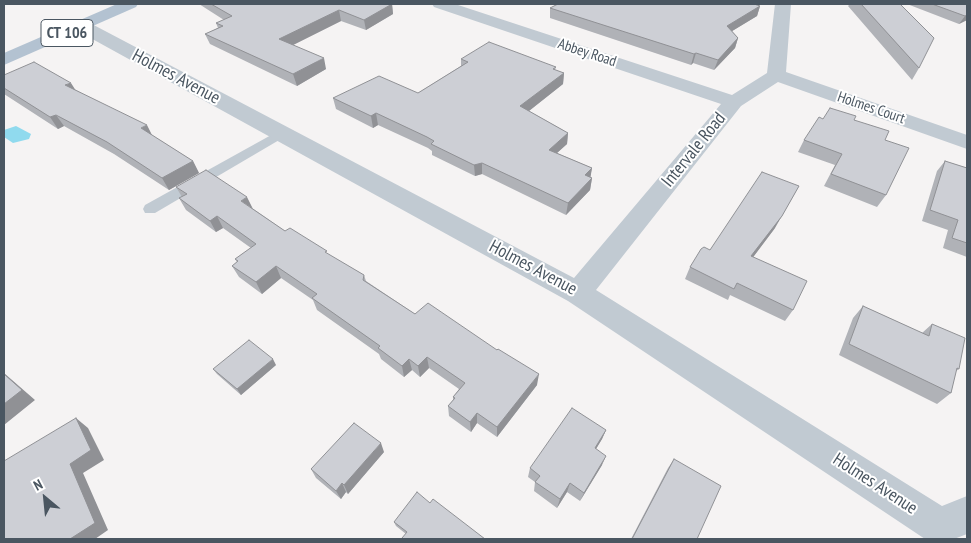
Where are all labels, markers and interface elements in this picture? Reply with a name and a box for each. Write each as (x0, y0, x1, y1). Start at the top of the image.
road number: CT 106 (41, 19, 93, 46)
street label: Abbey Road (555, 35, 619, 71)
street label: Holmes Avenue (128, 45, 224, 109)
street label: Holmes Court (835, 88, 907, 128)
street label: Intervale Road (657, 108, 731, 192)
street label: Holmes Avenue (485, 236, 581, 300)
street label: Holmes Avenue (829, 449, 921, 519)
north arrow (20, 473, 70, 523)
text: N (30, 475, 46, 494)

